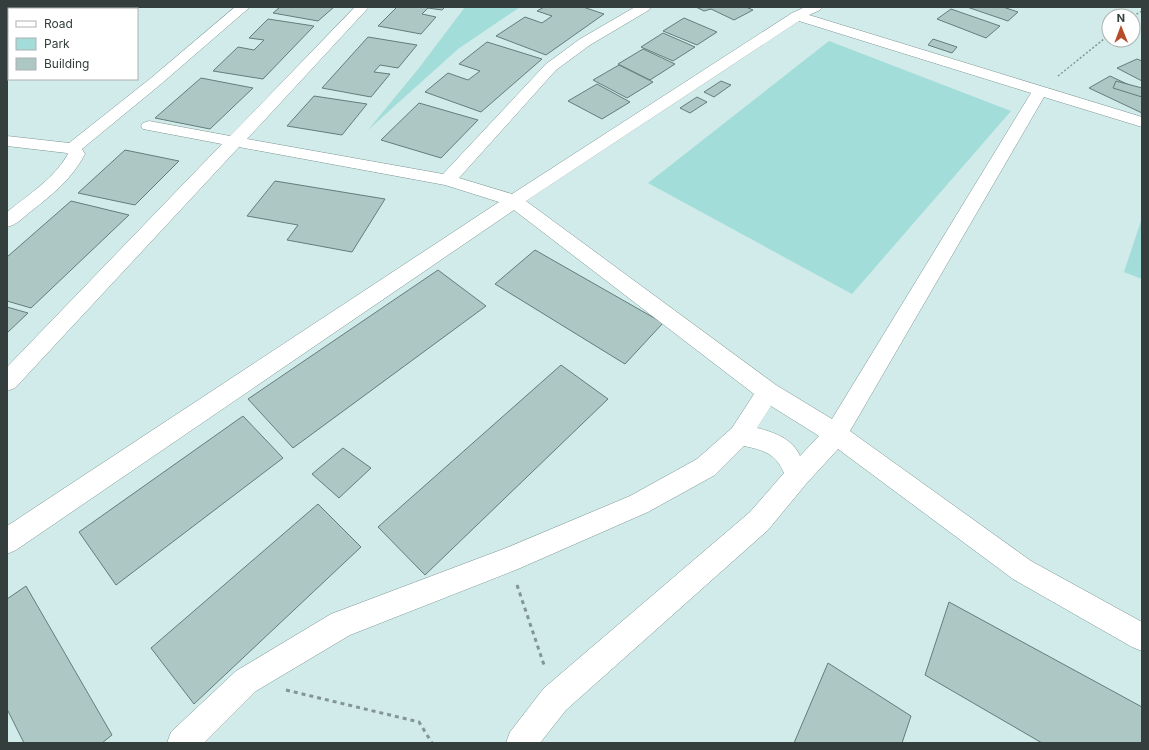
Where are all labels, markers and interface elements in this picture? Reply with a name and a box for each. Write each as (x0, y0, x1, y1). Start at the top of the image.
legend (8, 8, 138, 80)
north arrow (1101, 8, 1141, 48)
text: N (1117, 11, 1125, 25)
text: Road (44, 16, 73, 31)
text: Park (44, 36, 70, 51)
text: Building (44, 56, 89, 71)

